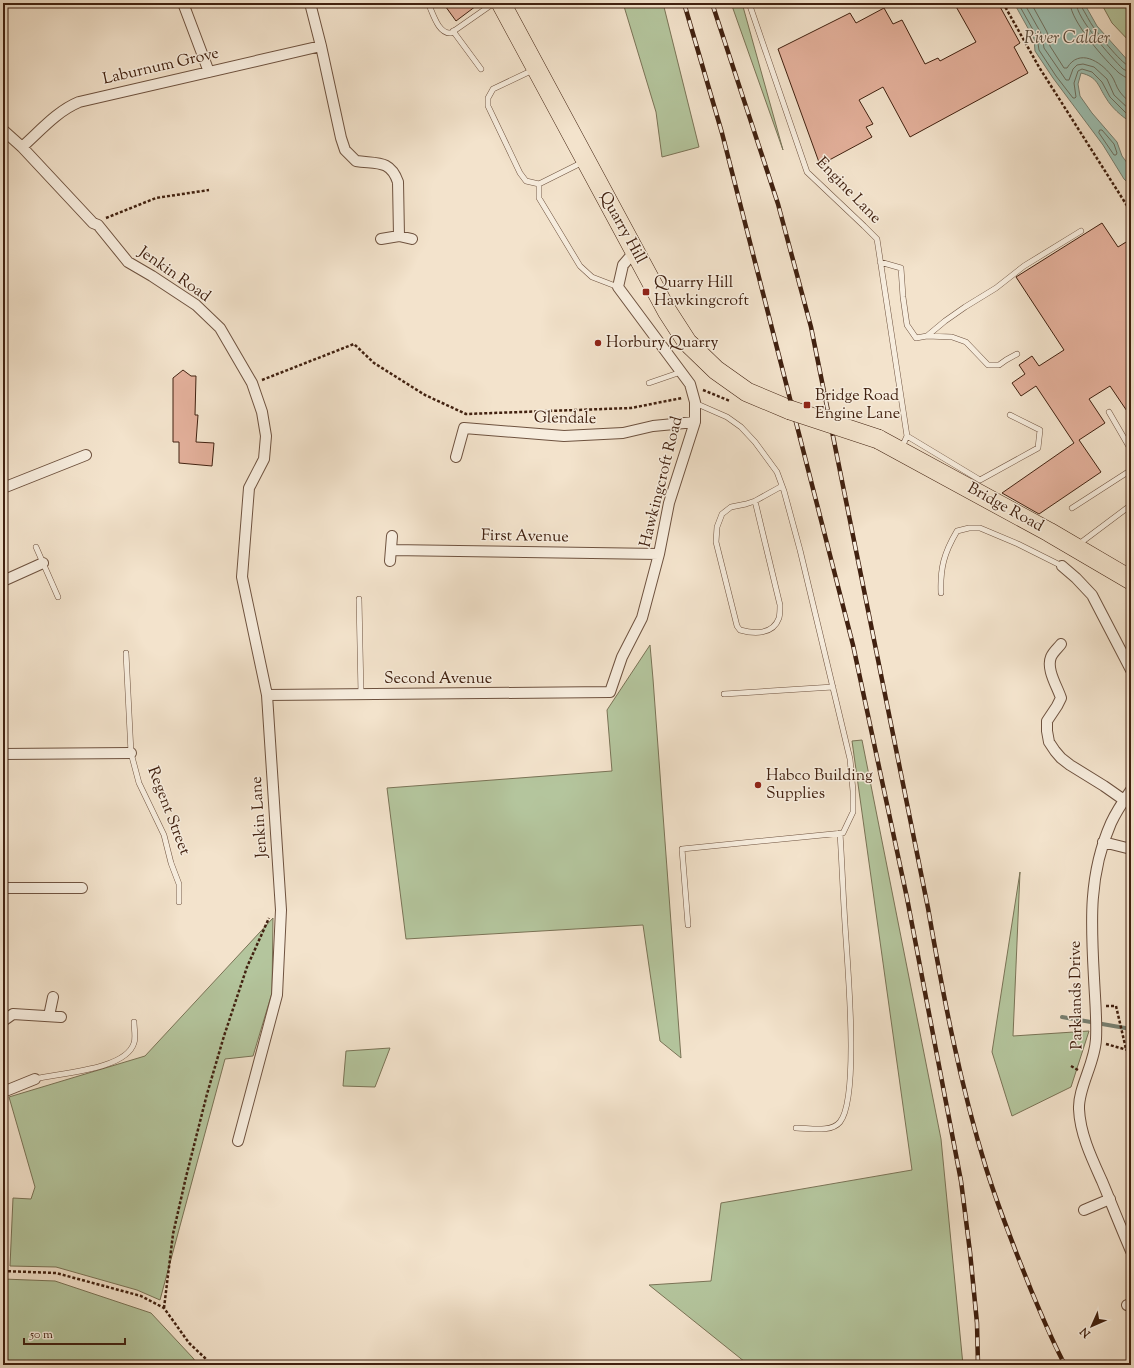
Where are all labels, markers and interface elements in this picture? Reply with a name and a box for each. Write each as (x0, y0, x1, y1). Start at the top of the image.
water label: River Calder (1024, 27, 1110, 51)
street label: Laburnum Grove (101, 42, 221, 92)
street label: Engine Lane (810, 152, 886, 230)
street label: Quarry Hill (593, 188, 652, 269)
street label: Jenkin Road (132, 241, 215, 308)
place label: Quarry Hill Hawkingcroft (654, 272, 749, 313)
marker: Quarry Hill Hawkingcroft (641, 287, 651, 297)
place label: Horbury Quarry (606, 332, 718, 355)
marker: Horbury Quarry (593, 338, 603, 348)
place label: Bridge Road Engine Lane (815, 385, 900, 426)
marker: Bridge Road Engine Lane (802, 400, 812, 410)
street label: Glendale (534, 407, 596, 431)
street label: Hawkingcroft Road (635, 414, 689, 550)
street label: Bridge Road (963, 478, 1047, 538)
street label: First Avenue (481, 525, 569, 549)
street label: Second Avenue (384, 668, 492, 691)
street label: Regent Street (141, 763, 196, 859)
place label: Habco Building Supplies (766, 765, 873, 806)
street label: Jenkin Lane (246, 776, 274, 859)
marker: Habco Building Supplies (753, 780, 763, 790)
street label: Parklands Drive (1065, 940, 1089, 1050)
north arrow (1072, 1306, 1112, 1346)
scale bar (24, 1320, 125, 1346)
text: N (1077, 1323, 1095, 1342)
text: 50 m (29, 1326, 53, 1344)

